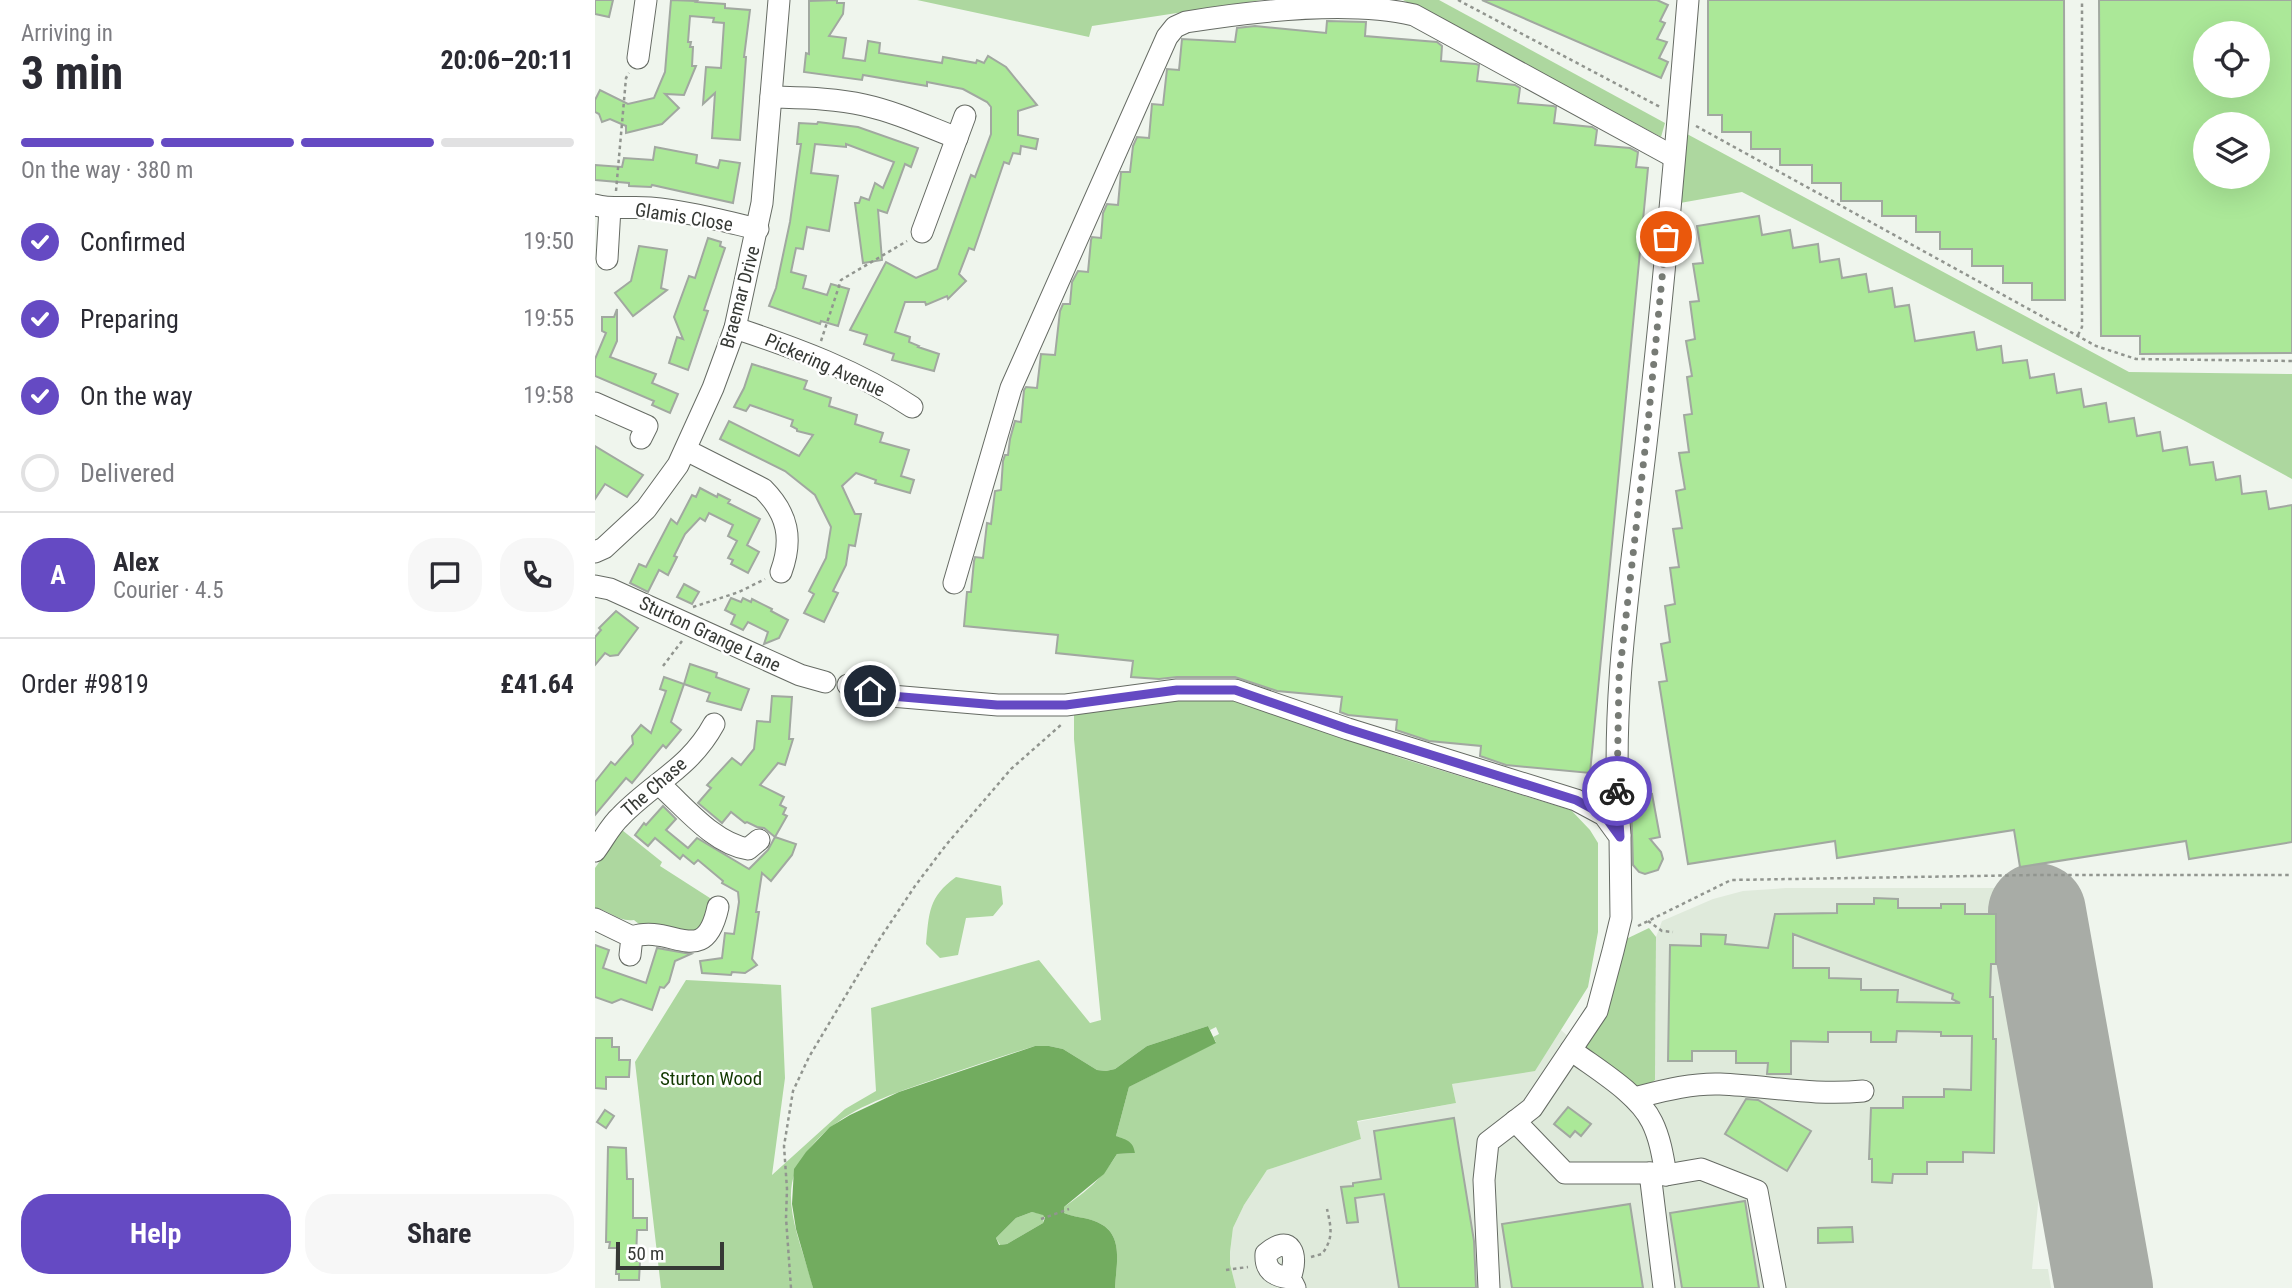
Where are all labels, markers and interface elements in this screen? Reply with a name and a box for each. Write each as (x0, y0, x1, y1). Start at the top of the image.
text: Arriving in (21, 20, 113, 47)
map controls (2193, 21, 2270, 189)
button: locate (2193, 21, 2270, 98)
text: 20:06–20:11 (440, 45, 574, 75)
text: 3 min (21, 46, 123, 100)
button: layers (2193, 112, 2270, 189)
text: On the way · 380 m (21, 157, 193, 184)
street label: Glamis Close (633, 198, 735, 236)
pin (1636, 207, 1696, 267)
icon: bag (1647, 218, 1685, 256)
icon: check (21, 223, 59, 261)
text: Confirmed (80, 227, 186, 257)
text: 19:50 (523, 228, 574, 255)
street label: Braemar Drive (715, 243, 765, 351)
icon: check (21, 300, 59, 338)
text: Preparing (80, 304, 179, 334)
text: 19:55 (523, 305, 574, 332)
street label: Pickering Avenue (762, 328, 889, 402)
icon: check (21, 377, 59, 415)
text: On the way (80, 381, 193, 411)
text: 19:58 (523, 382, 574, 409)
text: Delivered (80, 458, 175, 488)
button: chat (408, 538, 482, 612)
button: phone (500, 538, 574, 612)
text: Alex (113, 547, 159, 577)
text: A (50, 560, 66, 590)
text: Courier · 4.5 (113, 577, 224, 604)
street label: Sturton Grange Lane (636, 591, 784, 677)
pin (840, 661, 900, 721)
text: Order #9819 (21, 669, 149, 699)
text: £41.64 (500, 669, 574, 699)
icon: home (851, 672, 889, 710)
street label: The Chase (617, 752, 691, 822)
courier (1582, 756, 1652, 826)
icon: bike (1598, 772, 1636, 810)
park label: Sturton Wood (660, 1067, 762, 1090)
button: Help (21, 1194, 291, 1274)
button: Share (305, 1194, 574, 1274)
scale bar (616, 1239, 725, 1271)
text: 50 m (627, 1242, 664, 1265)

